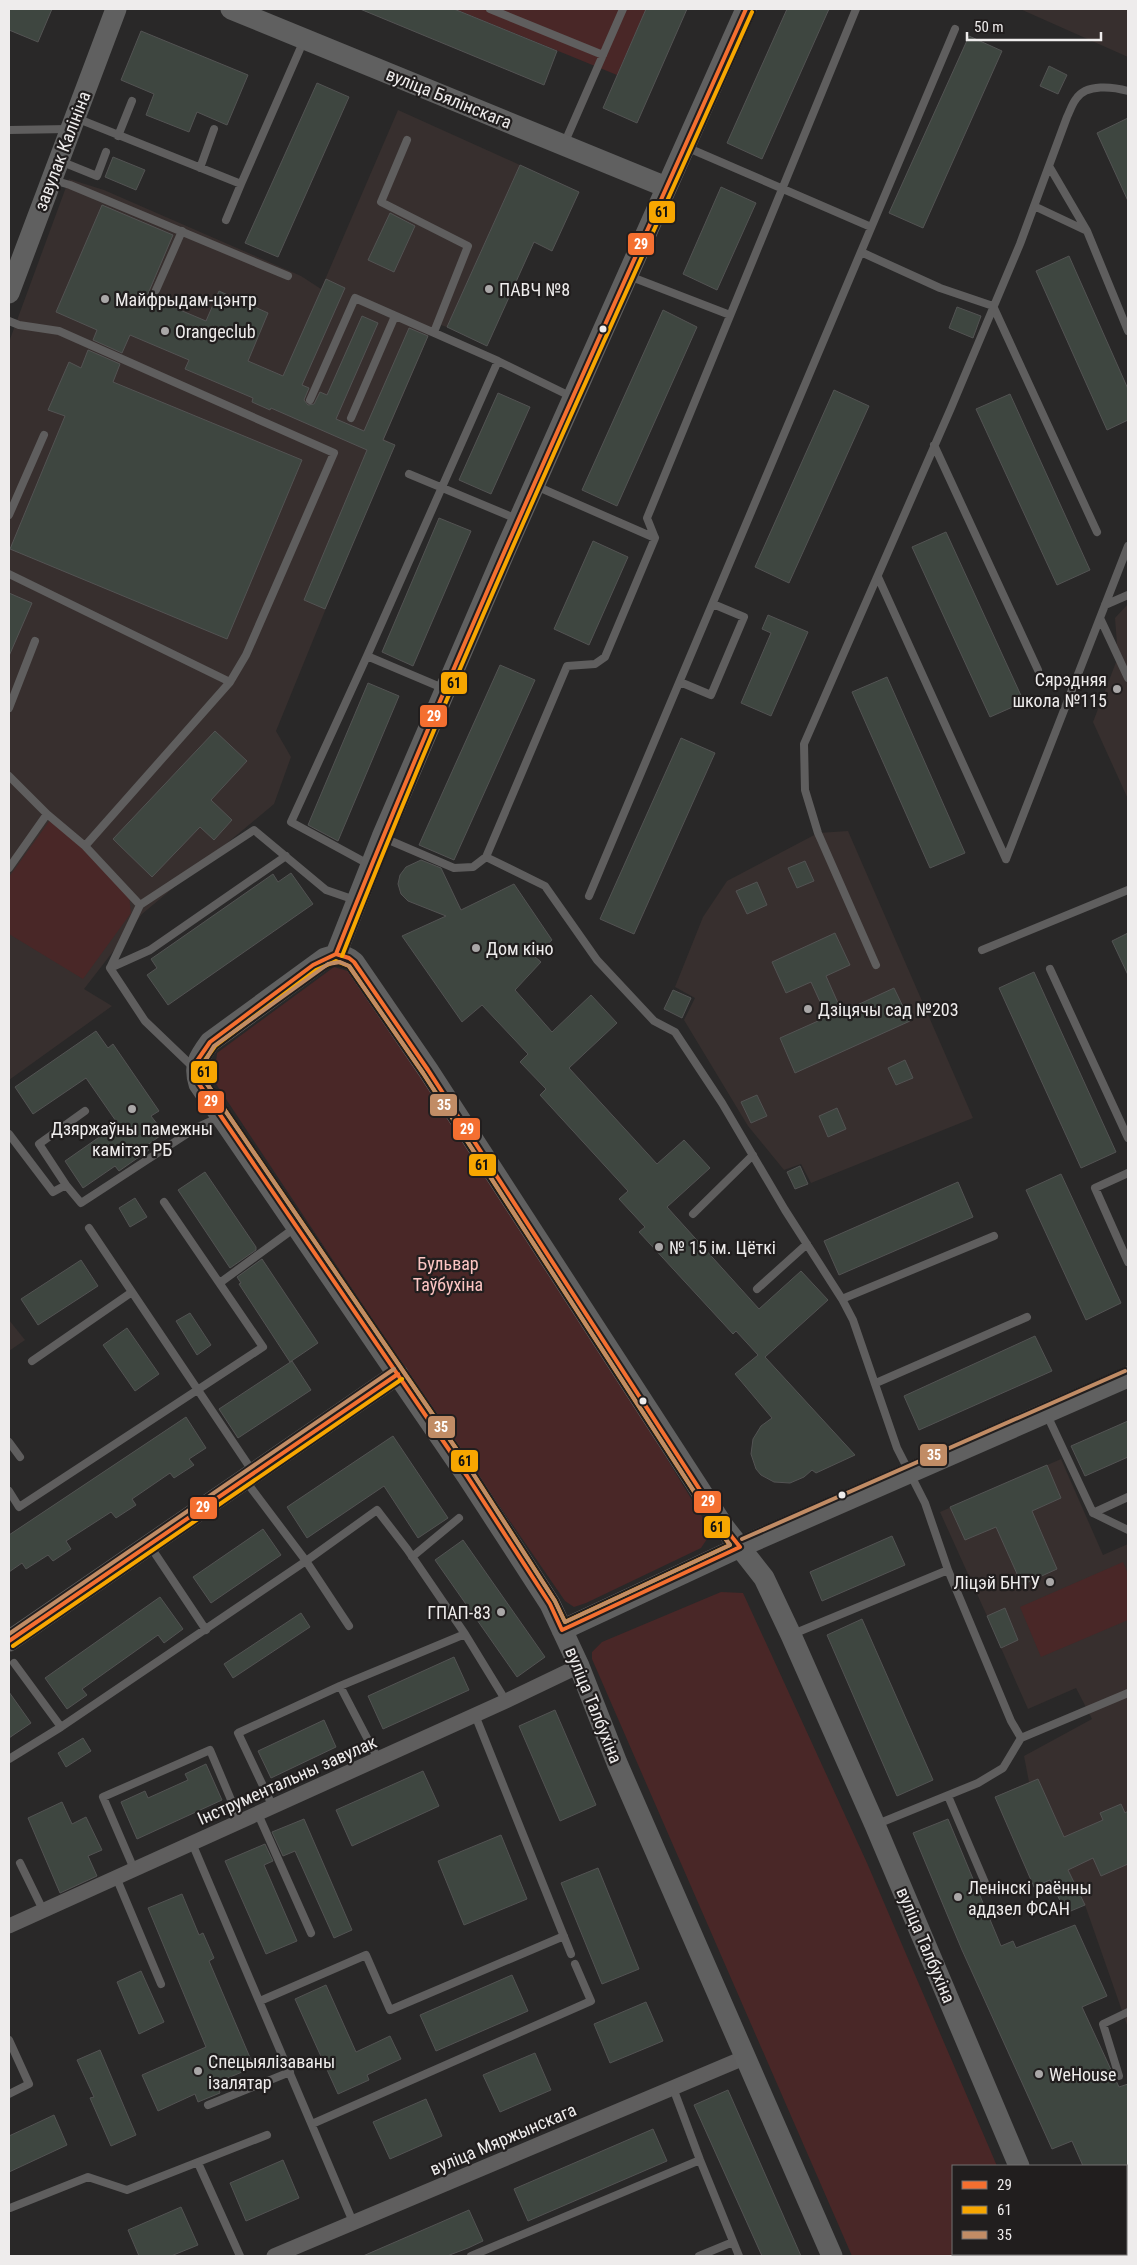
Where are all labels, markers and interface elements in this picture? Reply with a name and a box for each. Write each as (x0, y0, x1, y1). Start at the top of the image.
scale bar (967, 10, 1101, 42)
text: 50 m (974, 18, 1004, 36)
street label: вуліца Бялінскага (383, 63, 515, 133)
street label: завулак Калініна (30, 88, 94, 214)
line badge: 61 (648, 200, 676, 224)
text: 61 (655, 204, 669, 220)
line badge: 29 (627, 232, 655, 256)
text: 29 (634, 236, 648, 252)
place label: ПАВЧ №8 (499, 279, 570, 300)
marker: ПАВЧ №8 (483, 283, 495, 295)
place label: Майфрыдам-цэнтр (115, 289, 257, 310)
marker: Майфрыдам-цэнтр (99, 293, 111, 305)
place label: Orangeclub (175, 321, 256, 342)
unlabelled marker (598, 324, 608, 334)
marker: Orangeclub (159, 325, 171, 337)
place label: Сярэдняя школа №115 (1012, 669, 1107, 711)
line badge: 61 (440, 671, 468, 695)
text: 61 (447, 675, 461, 691)
marker: Сярэдняя школа №115 (1111, 683, 1123, 695)
line badge: 29 (419, 704, 448, 728)
text: 29 (427, 708, 441, 724)
place label: Дом кіно (486, 938, 554, 959)
marker: Дом кіно (470, 942, 482, 954)
place label: Дзіцячы сад №203 (818, 999, 959, 1020)
marker: Дзіцячы сад №203 (802, 1003, 814, 1015)
line badge: 61 (190, 1060, 218, 1084)
text: 61 (197, 1064, 211, 1080)
line badge: 29 (197, 1090, 225, 1114)
text: 29 (204, 1093, 218, 1109)
line badge: 35 (429, 1093, 458, 1117)
text: 35 (437, 1097, 451, 1113)
marker: Дзяржаўны памежны камітэт РБ (126, 1103, 138, 1115)
line badge: 29 (452, 1117, 481, 1141)
place label: Дзяржаўны памежны камітэт РБ (51, 1118, 213, 1160)
text: 29 (460, 1121, 474, 1137)
line badge: 61 (468, 1153, 497, 1177)
text: 61 (475, 1157, 489, 1173)
place label: № 15 ім. Цёткі (669, 1237, 776, 1258)
marker: № 15 ім. Цёткі (653, 1241, 665, 1253)
park label: Бульвар Таўбухіна (413, 1253, 483, 1295)
unlabelled marker (638, 1396, 648, 1406)
line badge: 35 (427, 1415, 456, 1439)
text: 35 (434, 1419, 448, 1435)
line badge: 35 (919, 1443, 948, 1467)
text: 35 (927, 1447, 941, 1463)
line badge: 61 (450, 1449, 479, 1473)
text: 61 (458, 1453, 472, 1469)
line badge: 29 (693, 1490, 722, 1514)
unlabelled marker (837, 1490, 847, 1500)
text: 29 (701, 1493, 715, 1509)
line badge: 29 (189, 1496, 218, 1520)
text: 29 (196, 1499, 210, 1515)
line badge: 61 (703, 1515, 731, 1539)
text: 61 (710, 1519, 724, 1535)
place label: Ліцэй БНТУ (954, 1572, 1040, 1593)
marker: Ліцэй БНТУ (1044, 1576, 1056, 1588)
place label: ГПАП-83 (427, 1602, 491, 1623)
marker: ГПАП-83 (495, 1606, 507, 1618)
street label: вуліца Талбухіна (561, 1644, 627, 1766)
street label: Інструментальны завулак (194, 1731, 380, 1829)
place label: Ленінскі раённы аддзел ФСАН (968, 1877, 1092, 1919)
street label: вуліца Талбухіна (892, 1884, 960, 2006)
marker: Ленінскі раённы аддзел ФСАН (952, 1891, 964, 1903)
place label: Спецыялізаваны ізалятар (208, 2051, 335, 2093)
place label: WeHouse (1049, 2064, 1116, 2085)
marker: Спецыялізаваны ізалятар (192, 2065, 204, 2077)
marker: WeHouse (1033, 2068, 1045, 2080)
street label: вуліца Мяржынскага (427, 2099, 579, 2179)
legend (952, 2165, 1127, 2255)
text: 29 (997, 2176, 1012, 2194)
text: 61 (997, 2201, 1012, 2219)
text: 35 (997, 2226, 1012, 2244)

